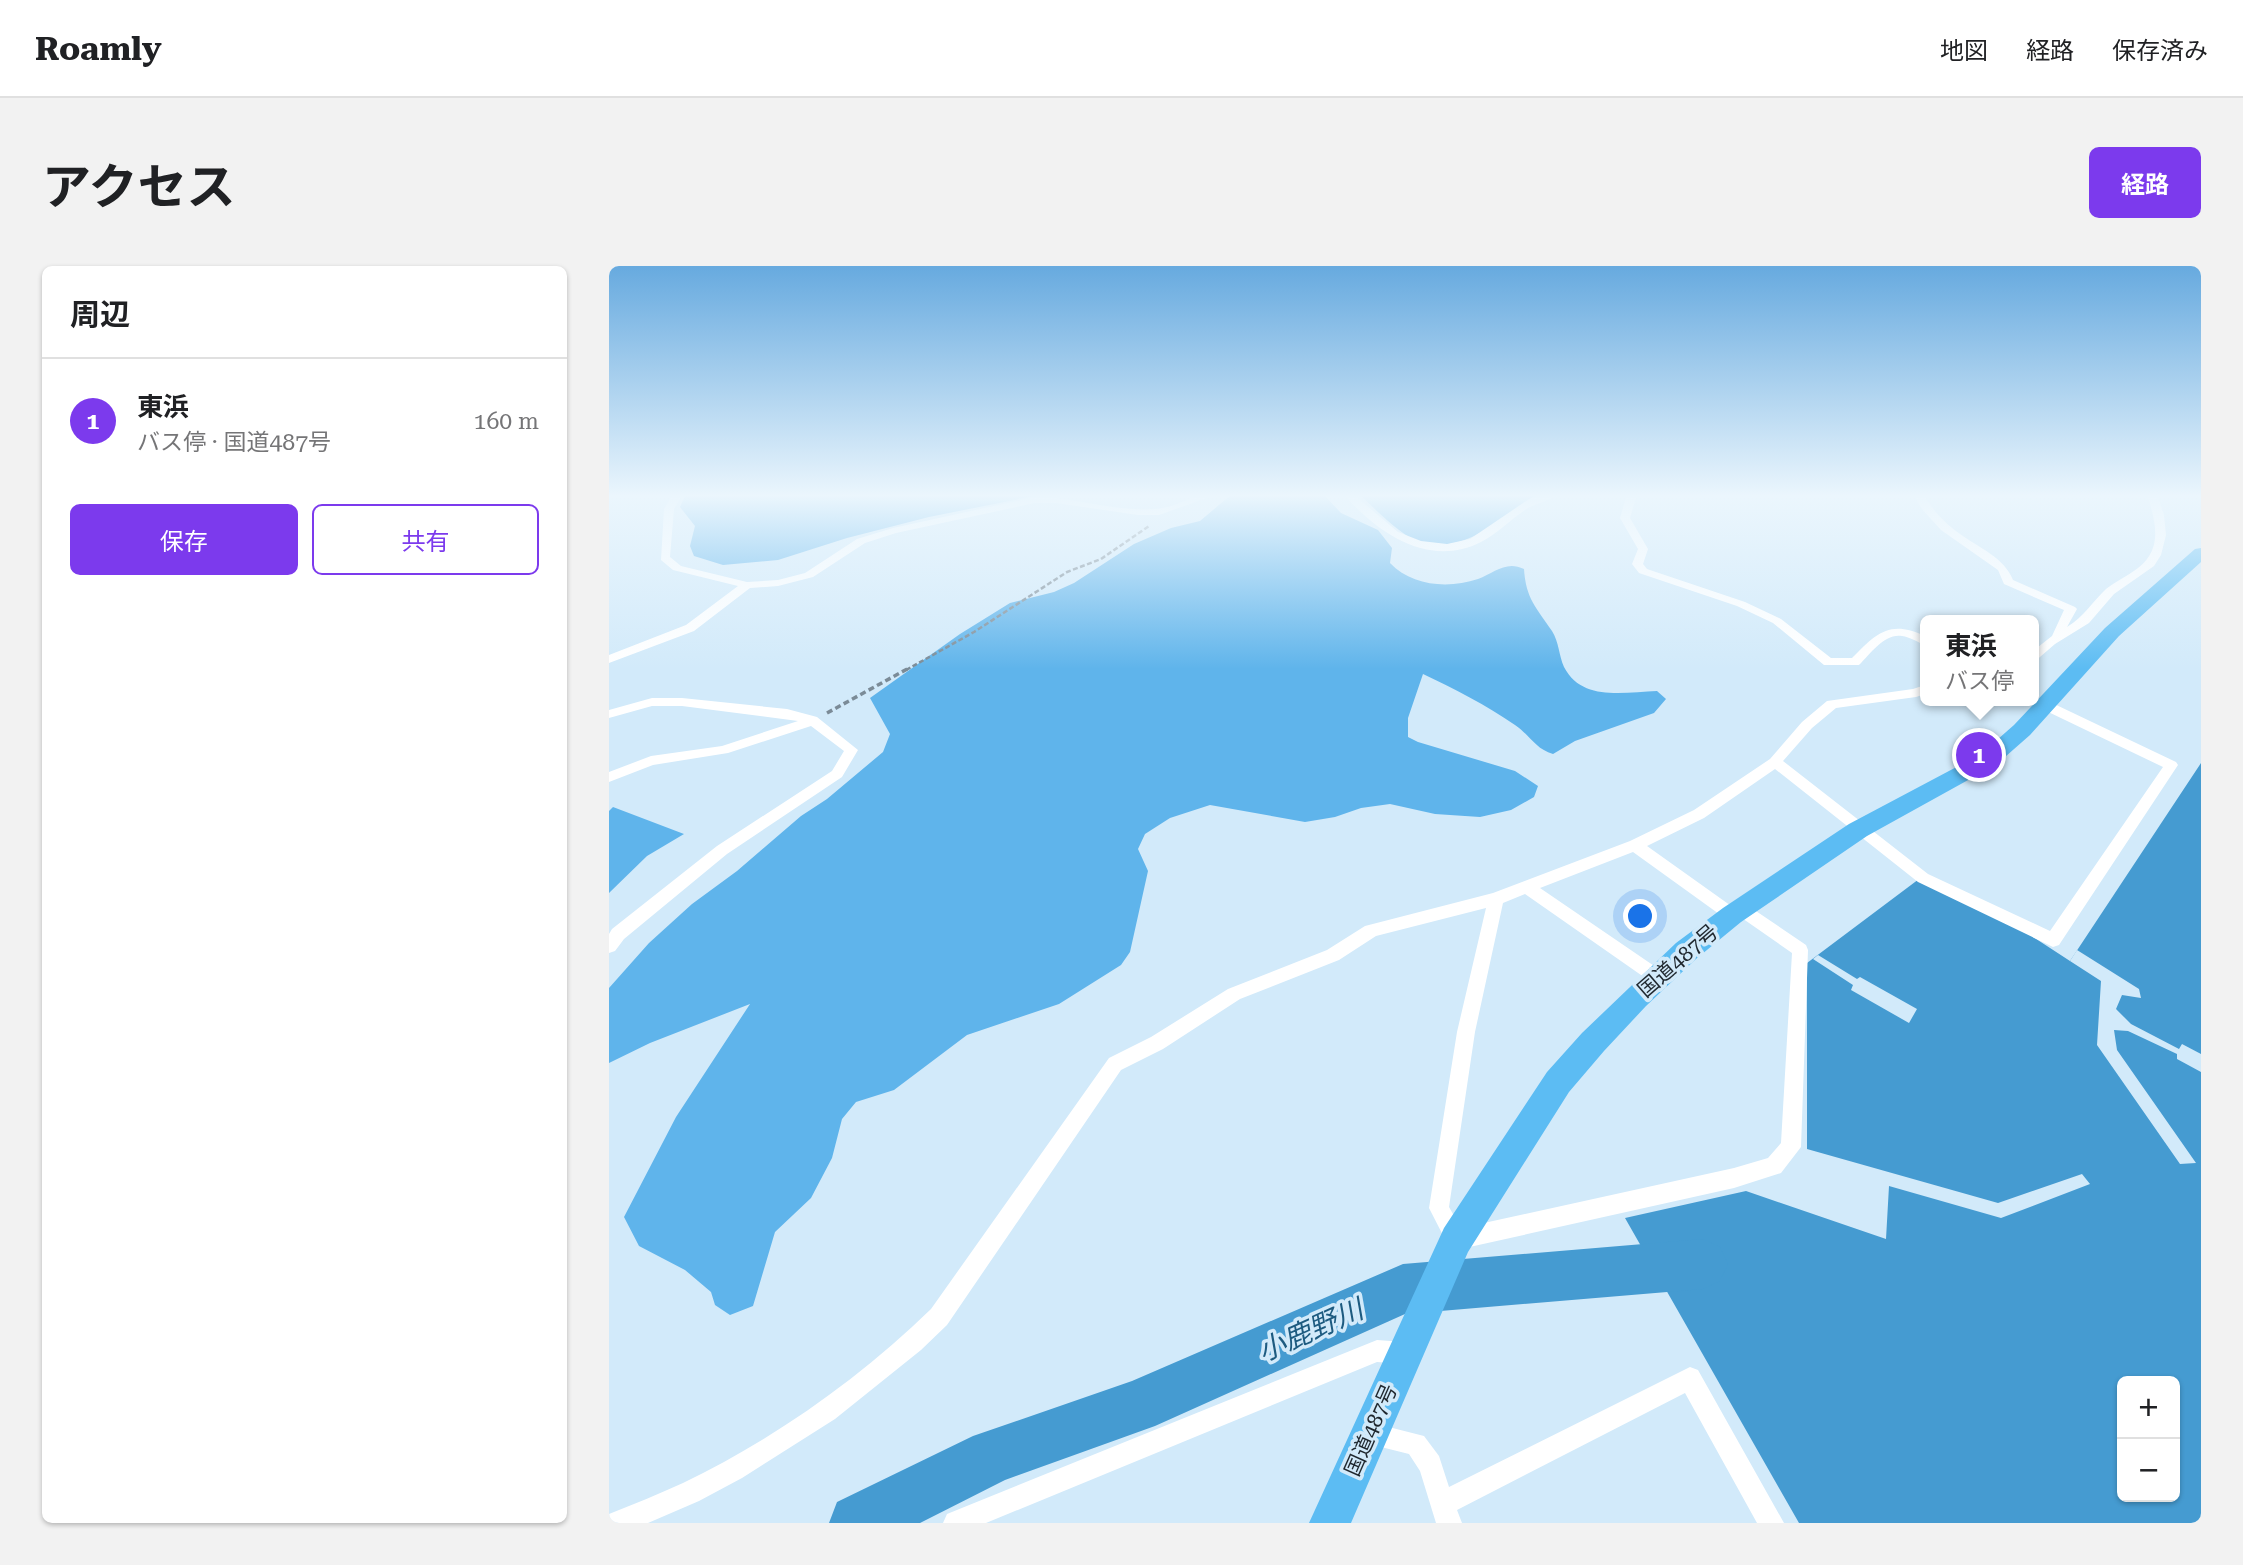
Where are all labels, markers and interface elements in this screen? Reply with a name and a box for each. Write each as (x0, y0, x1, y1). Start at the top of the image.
text: Roamly (35, 29, 162, 68)
text: 地図 (1940, 37, 1988, 65)
text: 経路 (2026, 37, 2074, 65)
text: 保存済み (2112, 37, 2208, 65)
button: 経路 (2089, 147, 2201, 218)
text: アクセス (42, 159, 236, 216)
text: 周辺 (70, 297, 130, 332)
text: 東浜 (137, 392, 189, 422)
text: 1 (87, 408, 99, 435)
text: 160 m (474, 408, 539, 435)
text: バス停 · 国道487号 (137, 429, 331, 456)
button: 保存 (70, 504, 298, 575)
button: 共有 (312, 504, 539, 575)
popup (1920, 615, 2039, 706)
text: 東浜 (1945, 631, 1997, 661)
text: バス停 (1945, 668, 2014, 695)
pin: 1 (1956, 729, 2002, 781)
your location (1623, 899, 1657, 933)
street label: 国道487号 (1633, 920, 1723, 1002)
water label: 小鹿野川 (1252, 1291, 1371, 1368)
map controls (2117, 1376, 2180, 1502)
button: + (2117, 1376, 2180, 1439)
street label: 国道487号 (1340, 1380, 1402, 1480)
button: − (2117, 1439, 2180, 1502)

